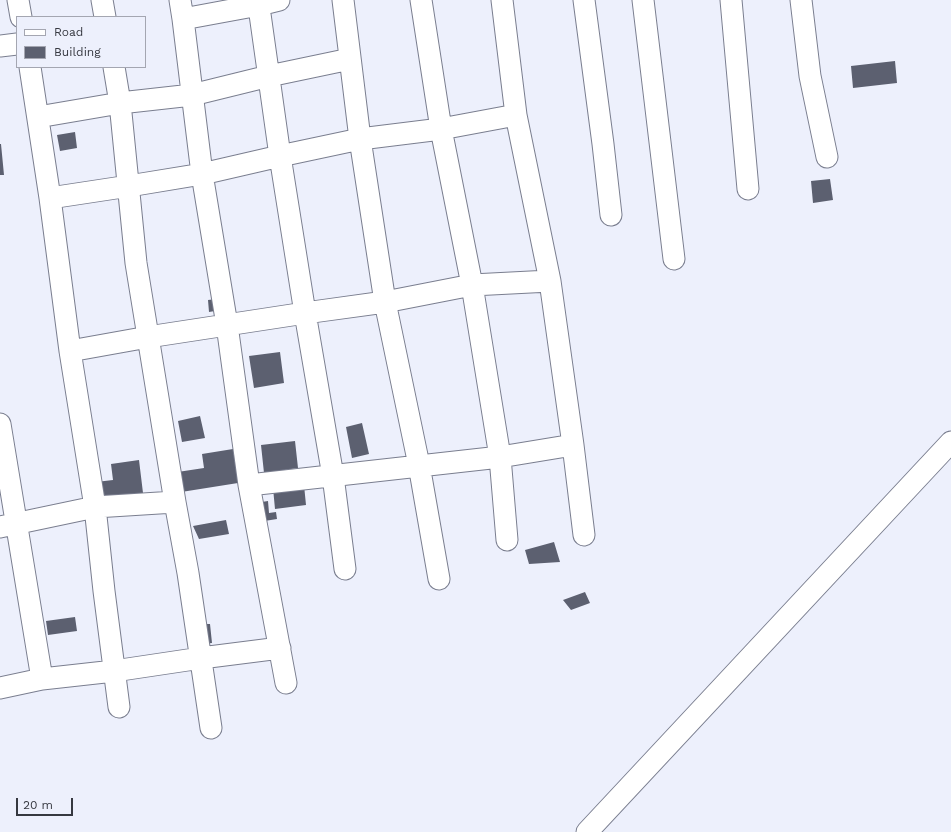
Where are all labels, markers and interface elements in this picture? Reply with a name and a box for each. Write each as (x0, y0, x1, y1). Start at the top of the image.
legend (16, 16, 146, 68)
text: Road (54, 25, 83, 39)
text: Building (54, 45, 101, 59)
scale bar (18, 790, 75, 816)
text: 20 m (23, 798, 53, 812)

